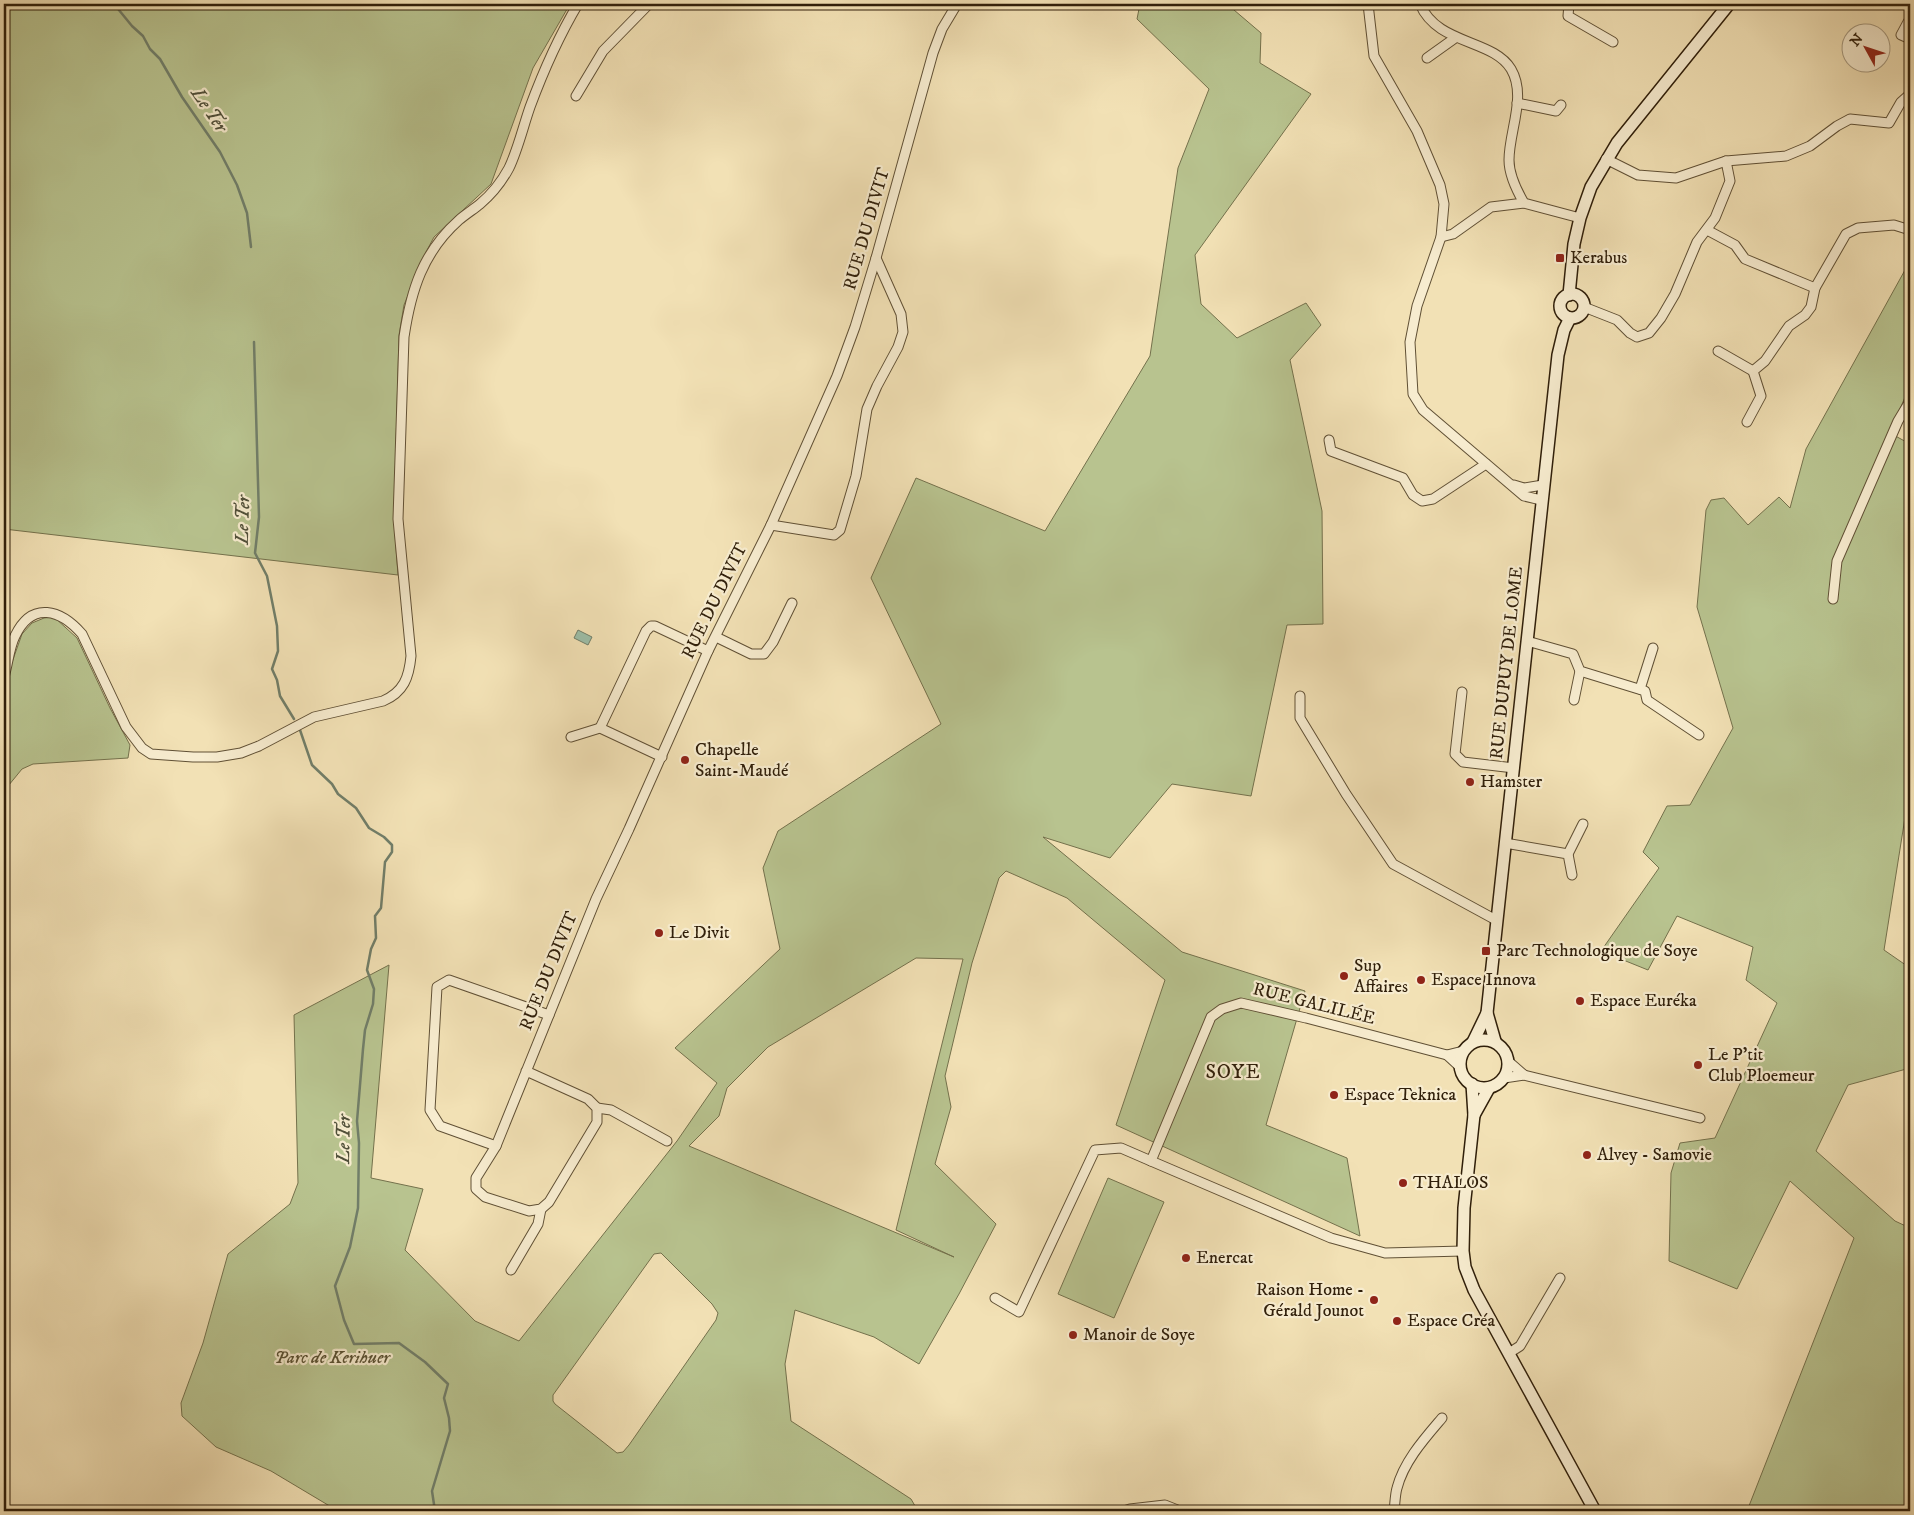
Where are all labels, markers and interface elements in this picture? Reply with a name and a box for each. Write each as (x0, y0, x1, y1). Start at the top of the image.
north arrow (1842, 22, 1892, 72)
text: N (1846, 30, 1868, 50)
water label: Le Ter (185, 83, 233, 139)
street label: RUE DU DIVIT (839, 165, 895, 293)
place label: Kerabus (1570, 247, 1627, 269)
marker: Kerabus (1554, 252, 1566, 264)
water label: Le Ter (231, 493, 255, 546)
street label: RUE DU DIVIT (677, 539, 753, 663)
street label: RUE DUPUY DE LOME (1486, 565, 1528, 760)
place label: Chapelle Saint-Maudé (695, 739, 789, 782)
marker: Chapelle Saint-Maudé (679, 754, 691, 766)
place label: Hamster (1480, 771, 1543, 793)
marker: Hamster (1464, 776, 1476, 788)
street label: RUE DU DIVIT (515, 908, 583, 1034)
place label: Le Divit (669, 922, 730, 944)
marker: Le Divit (653, 927, 665, 939)
place label: Parc Technologique de Soye (1496, 940, 1698, 962)
marker: Parc Technologique de Soye (1480, 945, 1492, 957)
place label: Sup Affaires (1354, 955, 1408, 998)
place label: Espace Innova (1431, 969, 1536, 991)
marker: Sup Affaires (1338, 970, 1350, 982)
marker: Espace Innova (1415, 974, 1427, 986)
street label: RUE GALILÉE (1251, 978, 1378, 1030)
place label: Espace Euréka (1590, 990, 1697, 1012)
marker: Espace Euréka (1574, 995, 1586, 1007)
place label: Le P'tit Club Ploemeur (1708, 1044, 1815, 1087)
marker: Le P'tit Club Ploemeur (1692, 1059, 1704, 1071)
district label: SOYE (1205, 1060, 1261, 1085)
place label: Espace Teknica (1344, 1084, 1456, 1106)
marker: Espace Teknica (1328, 1089, 1340, 1101)
water label: Le Ter (332, 1112, 356, 1165)
place label: Alvey - Samovie (1597, 1144, 1712, 1166)
marker: Alvey - Samovie (1581, 1149, 1593, 1161)
place label: THALOS (1413, 1172, 1488, 1194)
marker: THALOS (1397, 1177, 1409, 1189)
place label: Enercat (1196, 1247, 1254, 1269)
marker: Enercat (1180, 1252, 1192, 1264)
place label: Raison Home - Gérald Jounot (1256, 1279, 1364, 1322)
marker: Raison Home - Gérald Jounot (1368, 1294, 1380, 1306)
place label: Espace Créa (1407, 1310, 1496, 1332)
marker: Espace Créa (1391, 1315, 1403, 1327)
place label: Manoir de Soye (1083, 1324, 1195, 1346)
marker: Manoir de Soye (1067, 1329, 1079, 1341)
park label: Parc de Kerihuer (274, 1347, 391, 1369)

